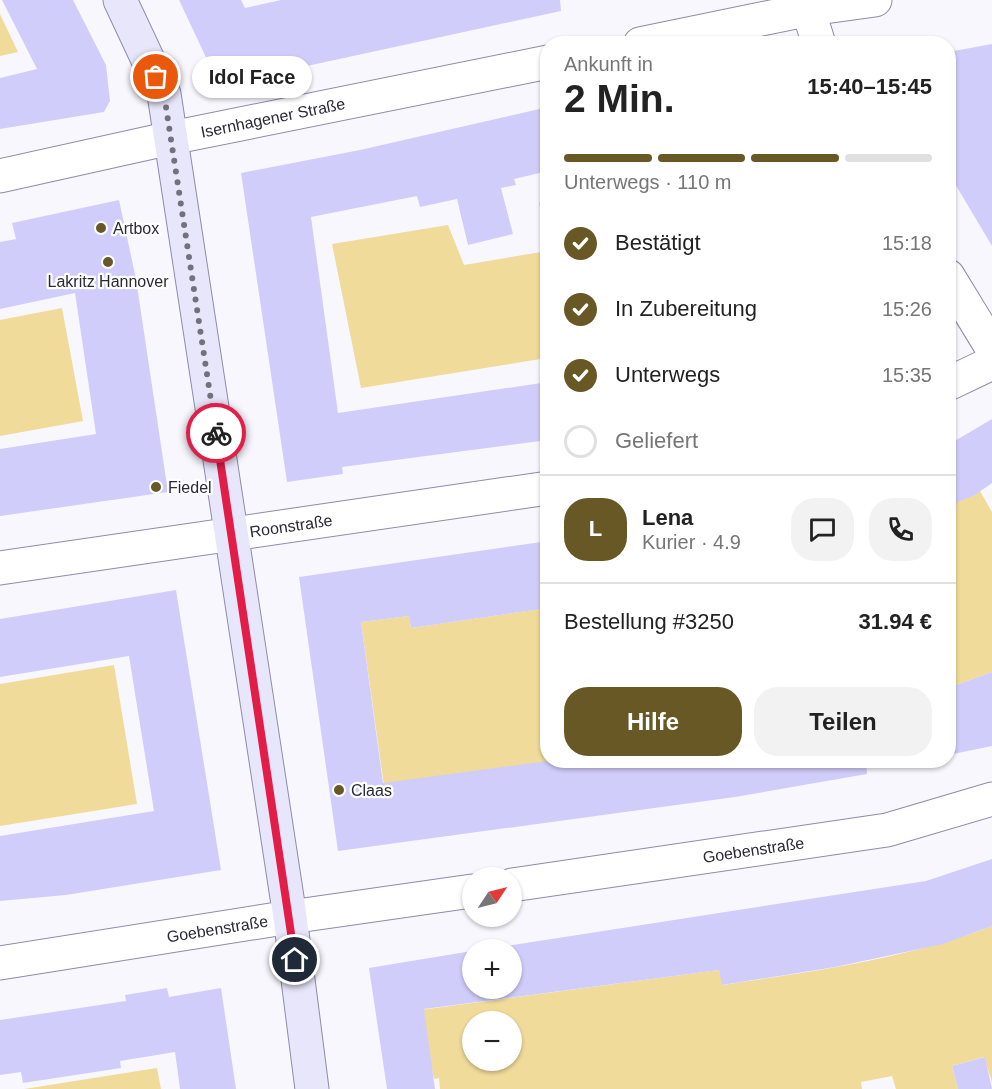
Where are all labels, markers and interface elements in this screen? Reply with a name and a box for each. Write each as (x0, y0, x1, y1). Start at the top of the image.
pin (130, 51, 181, 102)
text: Ankunft in (564, 53, 653, 75)
callout: Idol Face (192, 56, 312, 98)
icon: bag (139, 60, 172, 93)
text: Idol Face (209, 66, 295, 88)
text: 15:40–15:45 (807, 74, 932, 99)
text: 2 Min. (564, 77, 675, 120)
street label: Isernhagener Straße (199, 95, 347, 140)
text: Unterwegs · 110 m (564, 171, 731, 193)
place label: Artbox (113, 220, 159, 237)
marker: Artbox (94, 221, 108, 235)
icon: check (564, 227, 597, 260)
text: Bestätigt (615, 230, 701, 255)
text: 15:18 (882, 232, 932, 254)
marker: Lakritz Hannover (101, 255, 115, 269)
place label: Lakritz Hannover (48, 273, 169, 290)
icon: check (564, 293, 597, 326)
text: In Zubereitung (615, 296, 757, 321)
text: 15:26 (882, 298, 932, 320)
icon: check (564, 359, 597, 392)
text: Unterwegs (615, 362, 720, 387)
text: 15:35 (882, 364, 932, 386)
courier (186, 403, 246, 463)
icon: bike (200, 417, 233, 450)
text: Geliefert (615, 428, 698, 453)
place label: Fiedel (168, 479, 212, 496)
marker: Fiedel (149, 480, 163, 494)
button: chat (791, 498, 854, 561)
button: phone (869, 498, 932, 561)
text: Lena (642, 505, 693, 530)
street label: Roonstraße (248, 511, 334, 540)
text: L (589, 516, 602, 541)
text: Kurier · 4.9 (642, 531, 741, 553)
text: Bestellung #3250 (564, 609, 734, 634)
text: 31.94 € (859, 609, 932, 634)
button: Hilfe (564, 687, 742, 756)
button: Teilen (754, 687, 932, 756)
place label: Claas (351, 782, 392, 799)
marker: Claas (332, 783, 346, 797)
street label: Goebenstraße (702, 834, 805, 865)
north arrow (462, 867, 522, 927)
map controls (462, 867, 522, 1071)
street label: Goebenstraße (165, 912, 269, 945)
pin (269, 934, 320, 985)
button: + (462, 939, 522, 999)
icon: home (278, 943, 311, 976)
button: − (462, 1011, 522, 1071)

